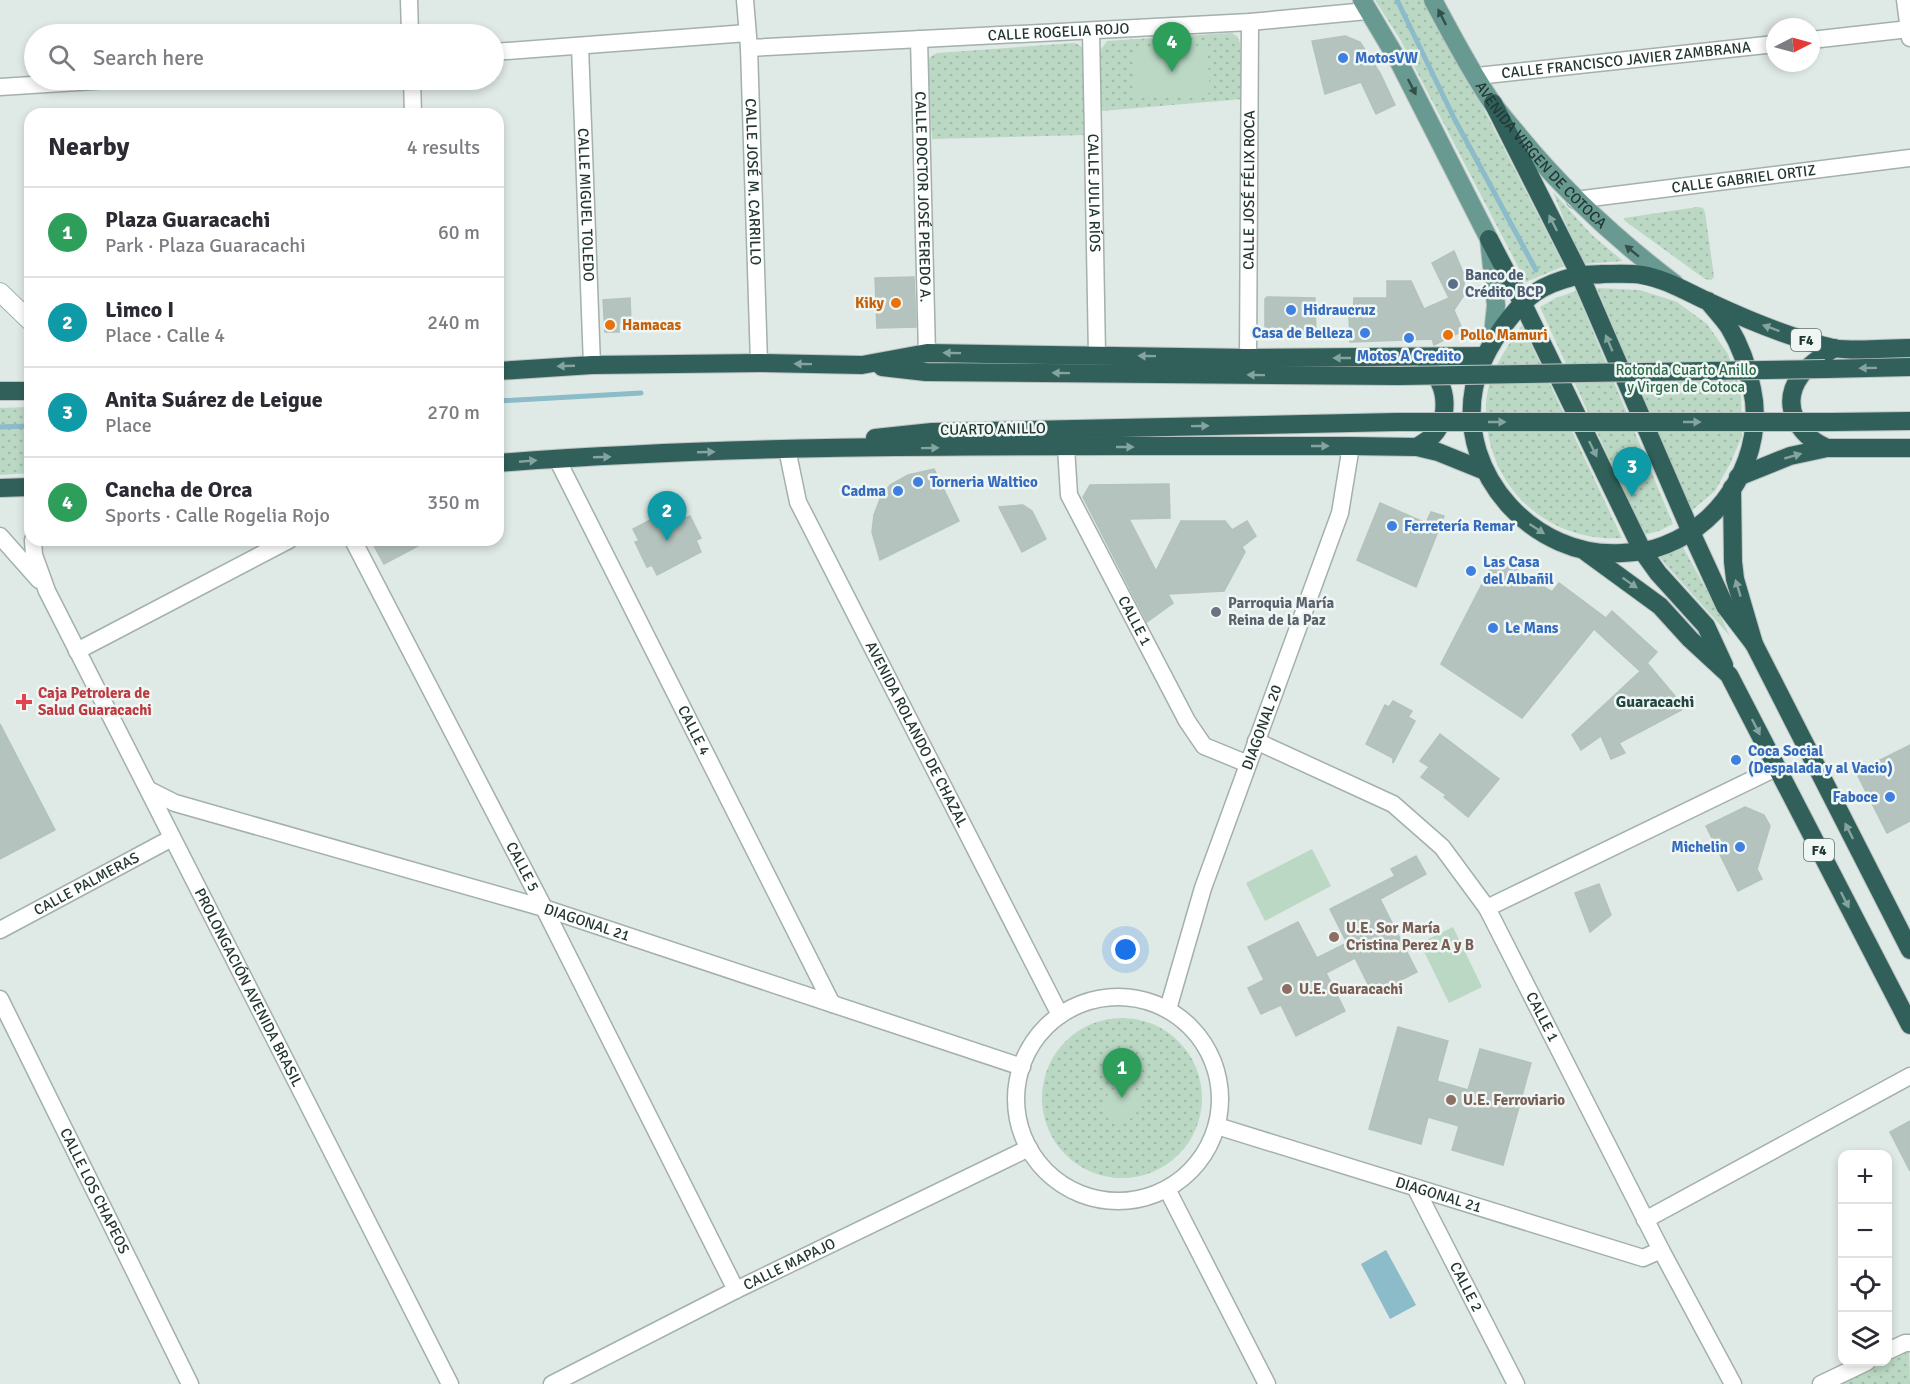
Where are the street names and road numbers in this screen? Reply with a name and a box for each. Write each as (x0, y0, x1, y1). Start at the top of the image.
street label: CALLE ROGELIA ROJO (987, 19, 1130, 45)
street label: CALLE FRANCISCO JAVIER ZAMBRANA (1501, 38, 1752, 82)
street label: AVENIDA VIRGEN DE COTOCA (1472, 78, 1611, 232)
street label: CALLE DOCTOR JOSÉ PEREDO A. (911, 91, 935, 303)
street label: CALLE JOSÉ M. CARRILLO (742, 98, 765, 266)
street label: CALLE JOSÉ FÉLIX ROCA (1239, 110, 1258, 270)
street label: CALLE MIGUEL TOLEDO (574, 128, 598, 282)
street label: CALLE JULIA RÍOS (1084, 134, 1105, 252)
street label: CALLE GABRIEL ORTIZ (1671, 161, 1817, 197)
road number: F4 (1791, 329, 1821, 351)
street label: CUARTO ANILLO (940, 419, 1046, 439)
street label: CALLE 1 (1114, 593, 1155, 649)
street label: AVENIDA ROLANDO DE CHAZAL (862, 638, 972, 830)
street label: DIAGONAL 20 (1238, 682, 1285, 772)
street label: CALLE 4 (674, 702, 714, 758)
street label: CALLE 5 (502, 839, 543, 895)
road number: F4 (1804, 839, 1834, 861)
street label: CALLE PALMERAS (31, 848, 142, 919)
street label: PROLONGACIÓN AVENIDA BRASIL (191, 885, 306, 1090)
street label: DIAGONAL 21 (542, 900, 632, 945)
street label: CALLE 1 (1522, 989, 1563, 1045)
street label: CALLE LOS CHAPEOS (56, 1125, 133, 1257)
street label: DIAGONAL 21 (1393, 1173, 1484, 1216)
street label: CALLE MAPAJO (740, 1234, 839, 1294)
street label: CALLE 2 (1446, 1259, 1486, 1315)

